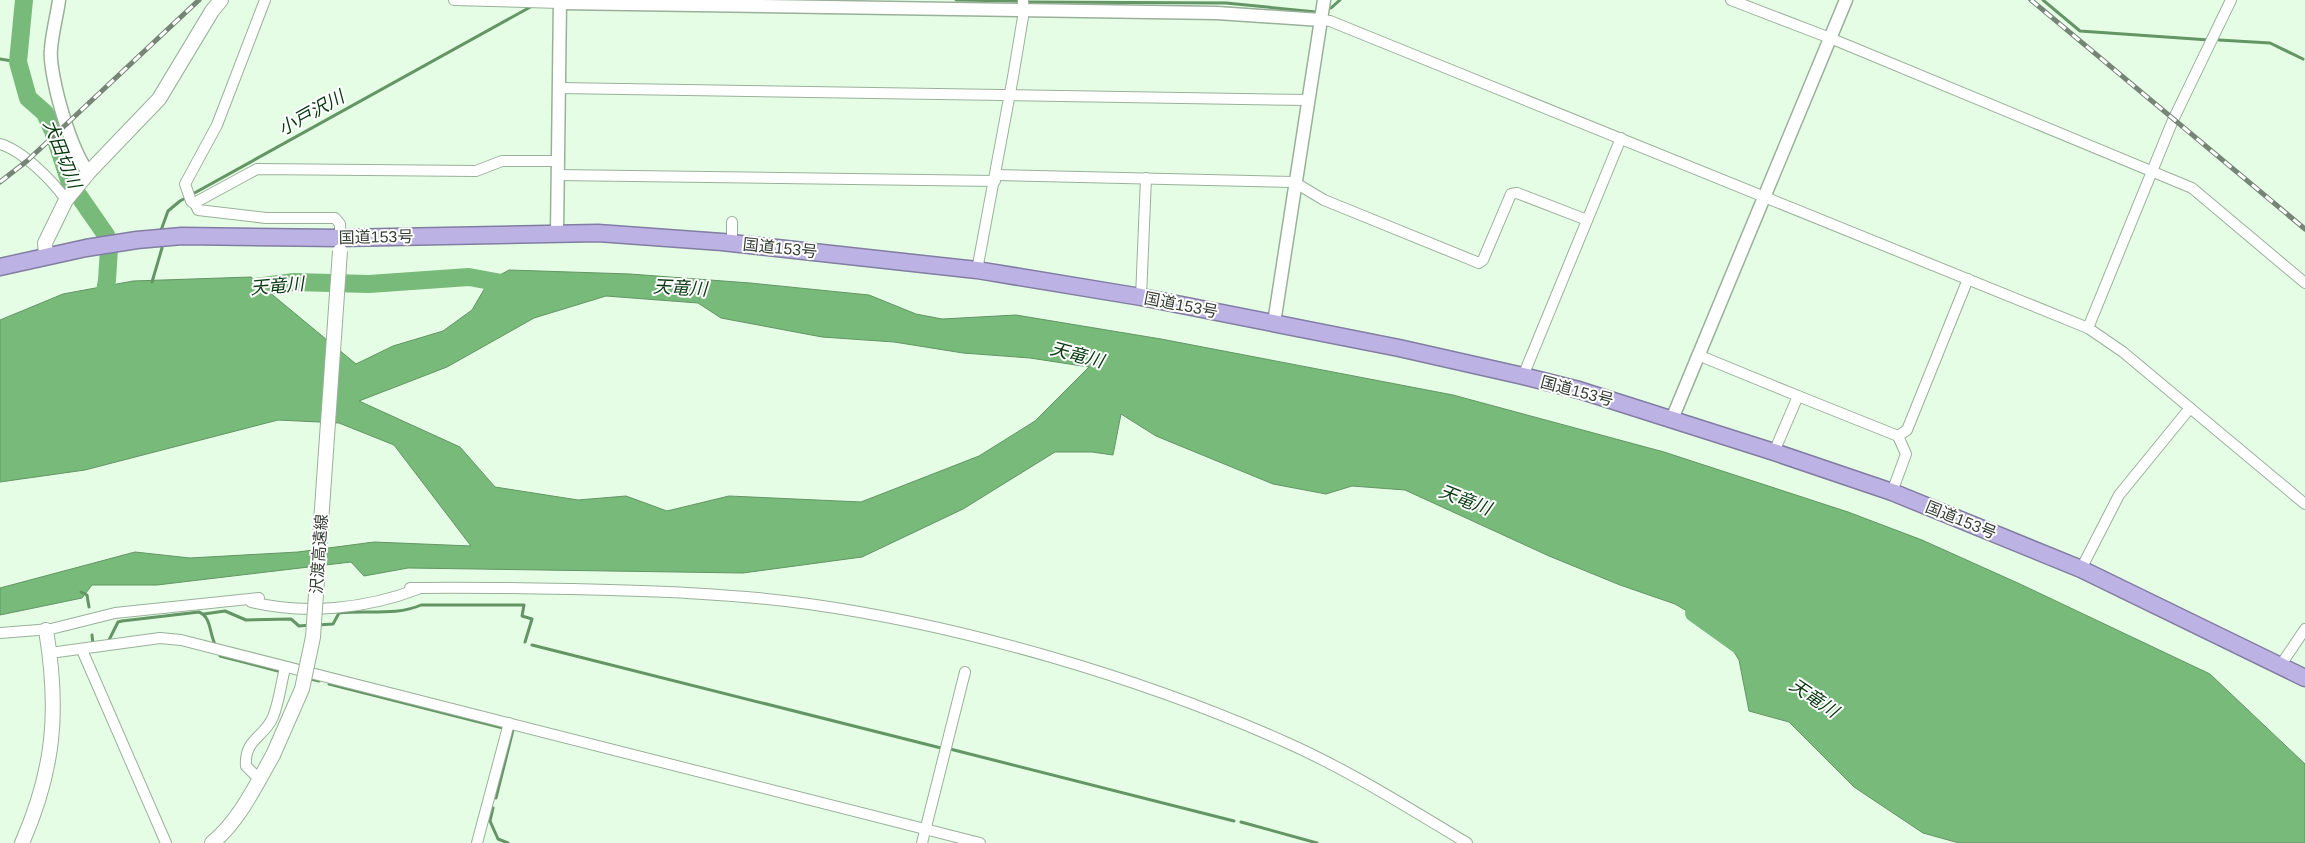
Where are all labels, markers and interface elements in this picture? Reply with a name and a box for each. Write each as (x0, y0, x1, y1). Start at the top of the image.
water label: 小戸沢川 (275, 86, 349, 139)
water label: 犬田切川 (39, 117, 86, 193)
street label: 国道153号 (339, 228, 413, 246)
street label: 国道153号 (742, 236, 818, 260)
water label: 天竜川 (249, 274, 307, 298)
water label: 天竜川 (653, 277, 709, 300)
street label: 国道153号 (1143, 290, 1219, 320)
water label: 天竜川 (1048, 338, 1108, 372)
street label: 国道153号 (1539, 373, 1615, 409)
water label: 天竜川 (1436, 481, 1496, 520)
street label: 国道153号 (1923, 498, 1999, 542)
street label: 沢渡高遠線 (308, 513, 330, 595)
water label: 天竜川 (1786, 675, 1844, 723)

